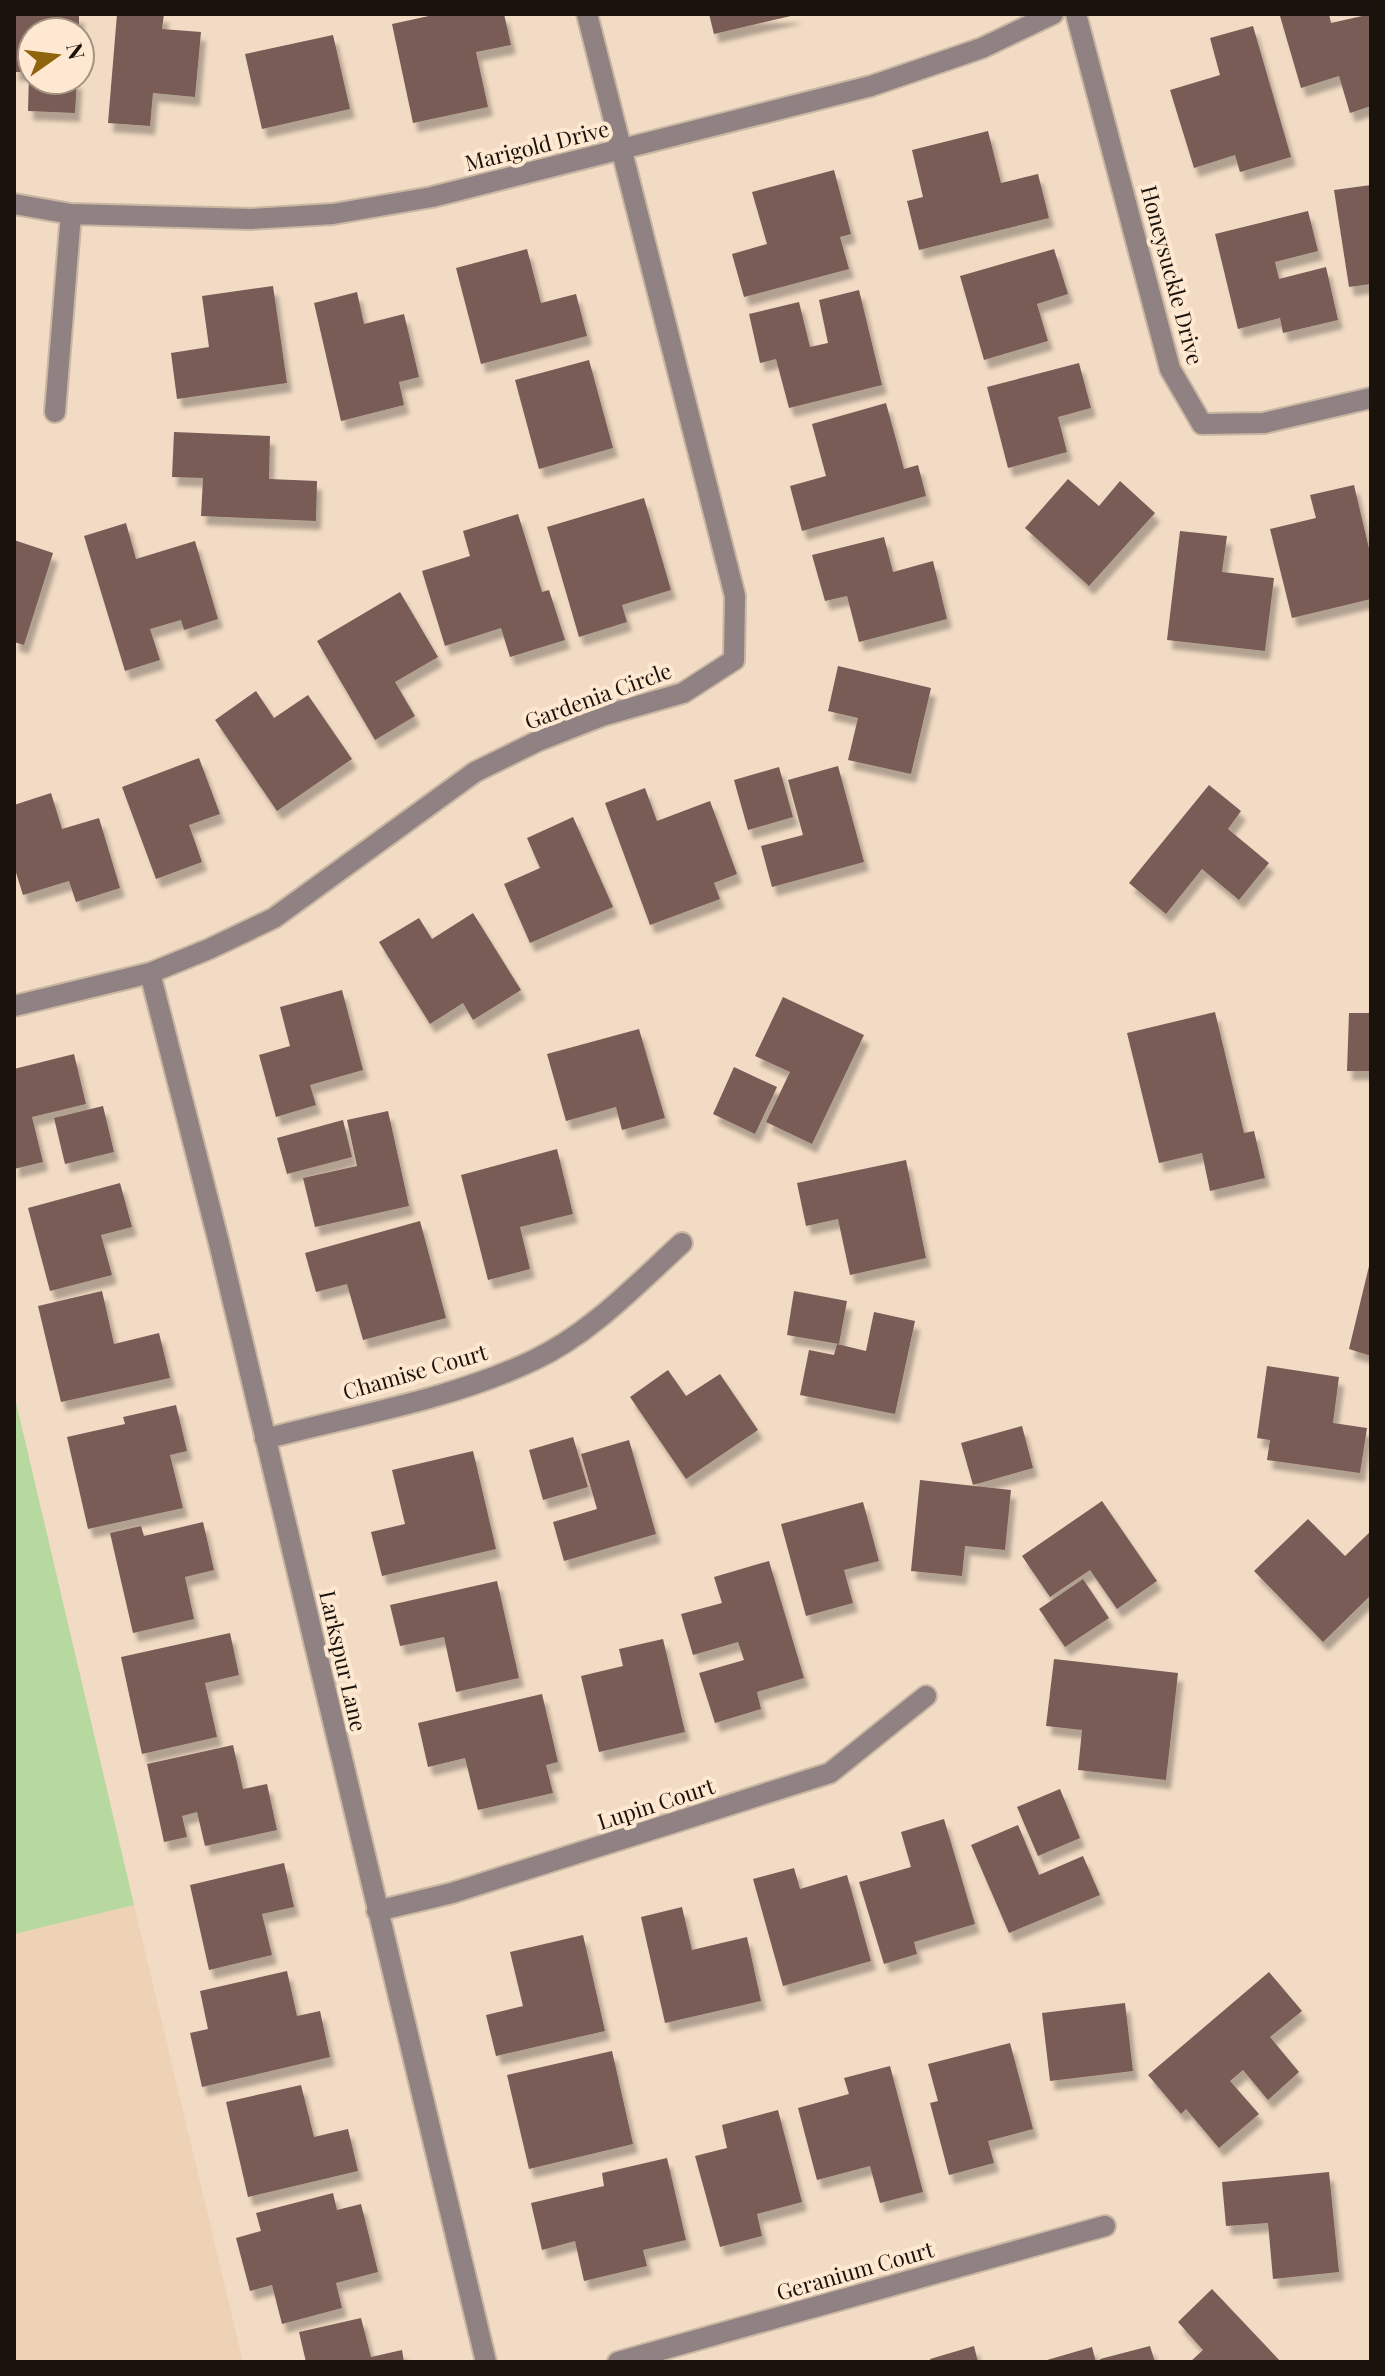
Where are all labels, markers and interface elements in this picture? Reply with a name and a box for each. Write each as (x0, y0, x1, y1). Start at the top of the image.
north arrow (16, 16, 96, 96)
text: N (60, 40, 93, 62)
street label: Marigold Drive (461, 113, 612, 177)
street label: Honeysuckle Drive (1135, 182, 1211, 368)
street label: Gardenia Circle (520, 655, 675, 736)
street label: Chamise Court (339, 1336, 492, 1406)
street label: Larkspur Lane (313, 1587, 375, 1734)
street label: Lupin Court (593, 1770, 719, 1836)
street label: Geranium Court (773, 2233, 938, 2307)

